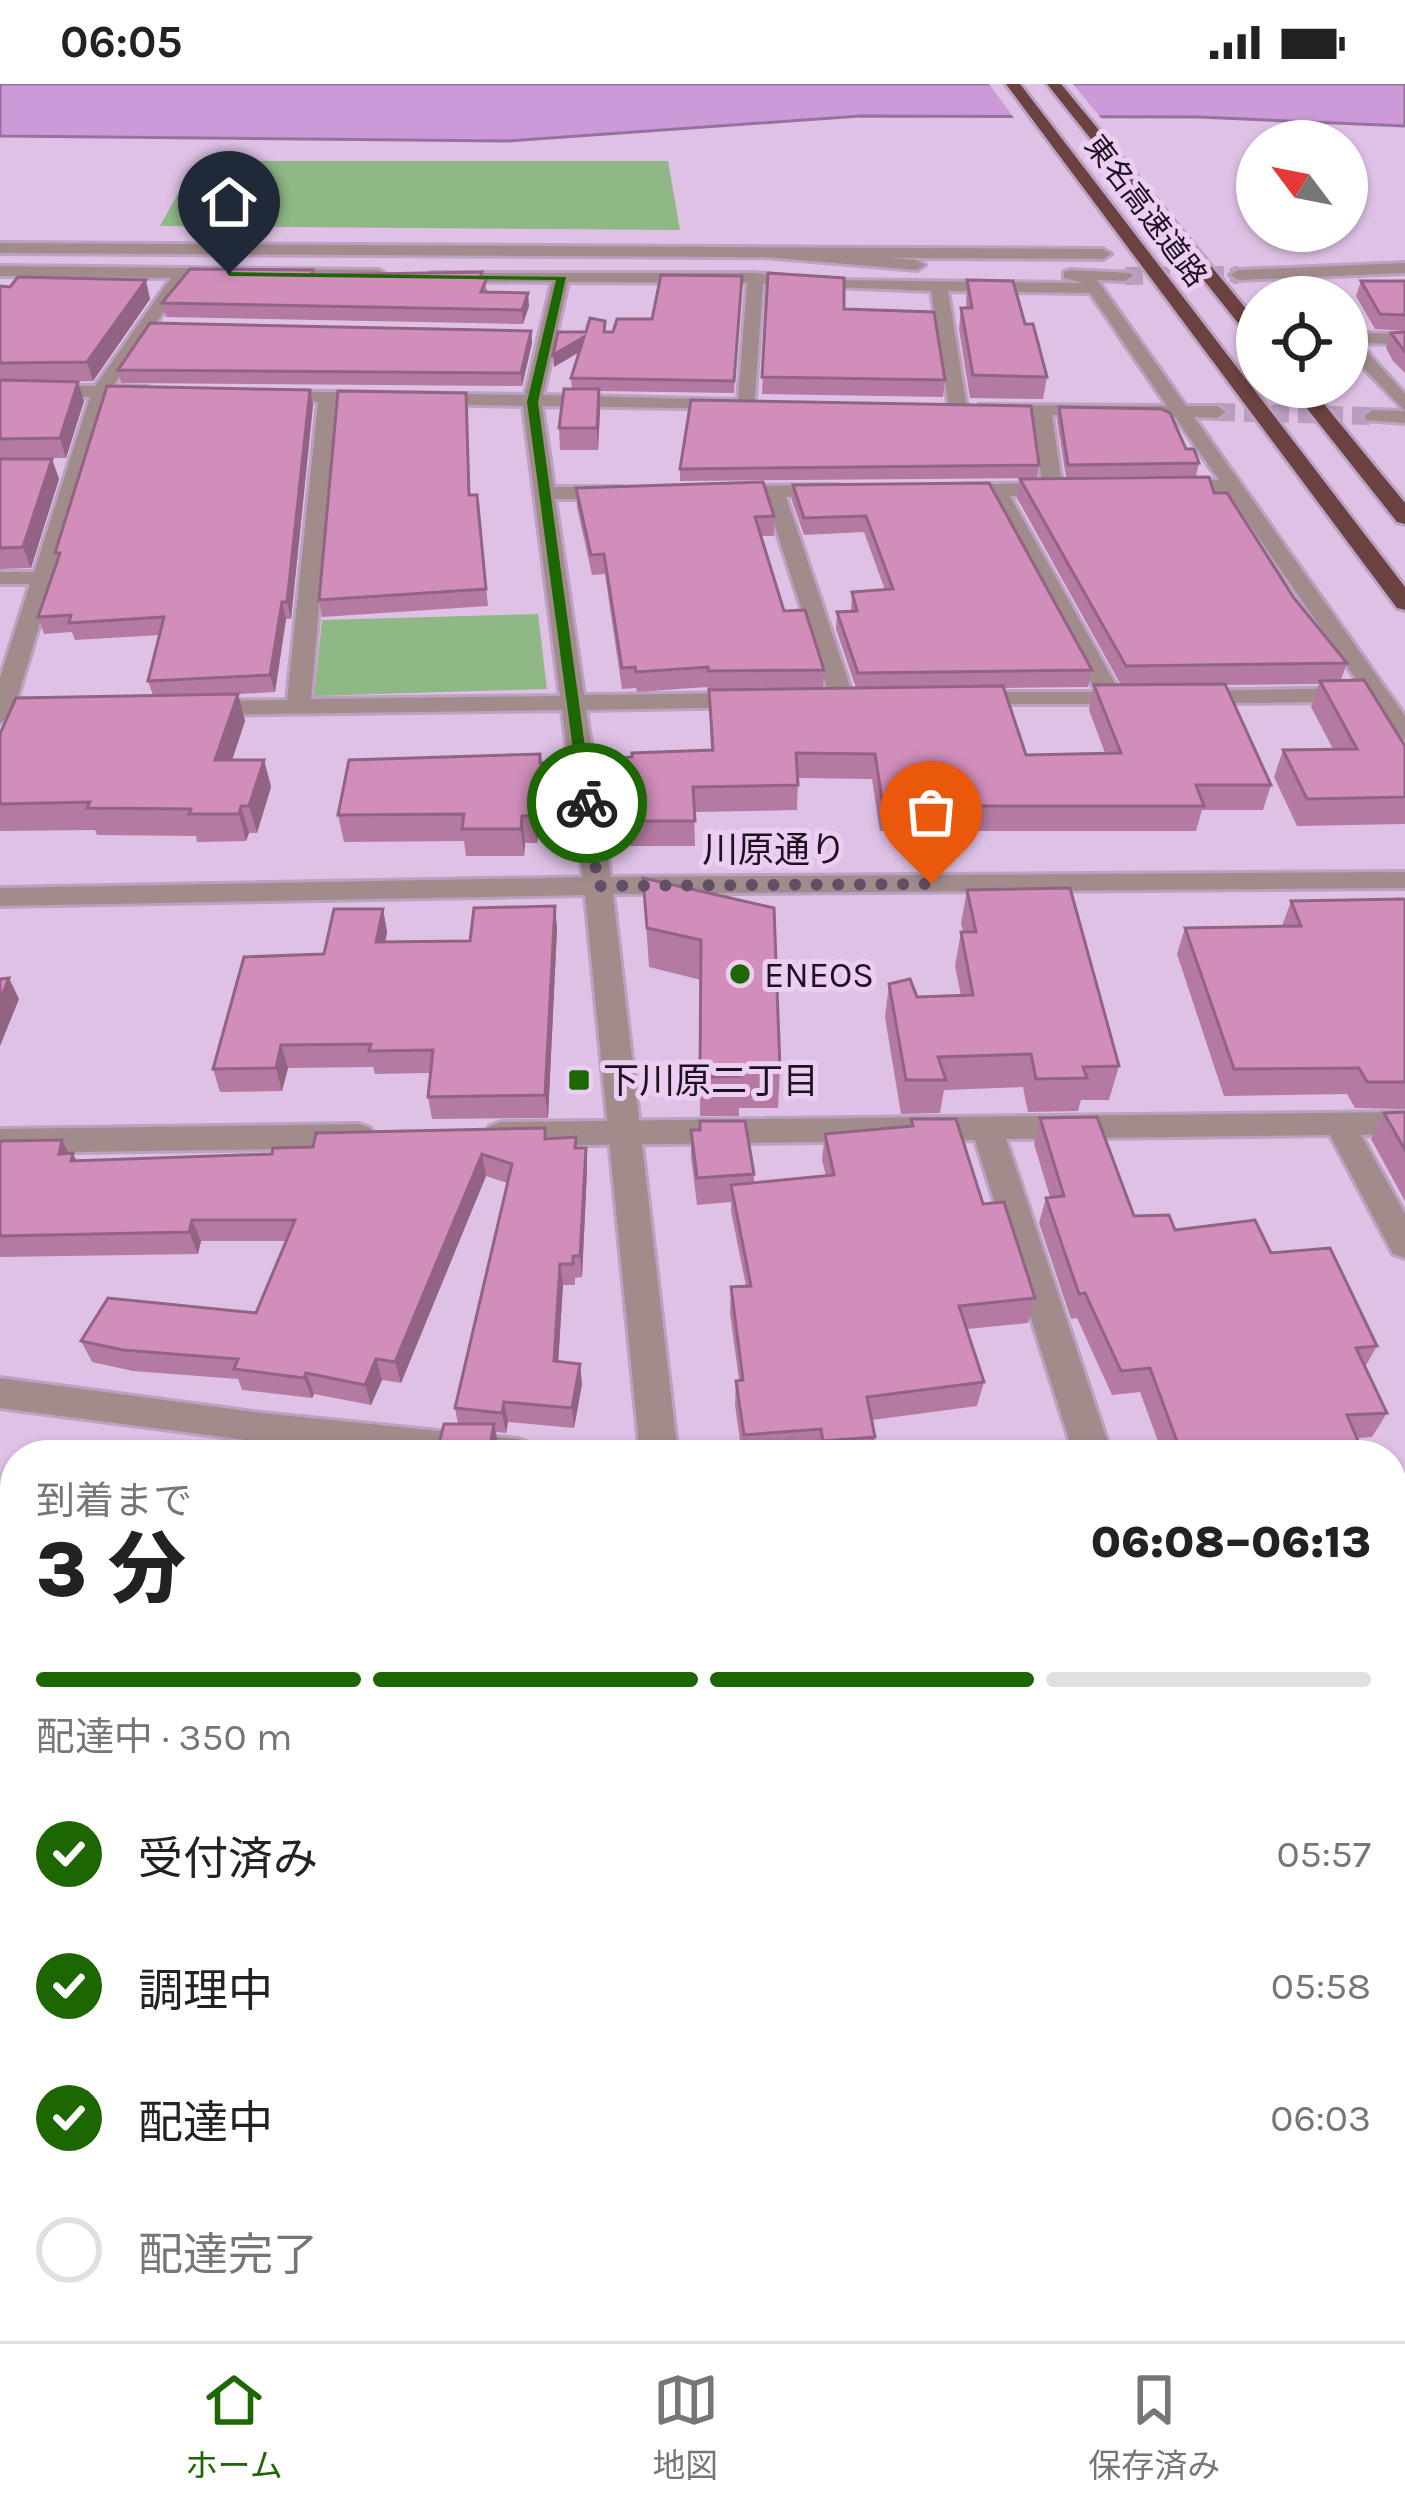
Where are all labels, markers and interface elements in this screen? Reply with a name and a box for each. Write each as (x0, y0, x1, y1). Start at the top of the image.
text: 06:05 (60, 16, 183, 68)
north arrow (1236, 120, 1368, 252)
map controls (1236, 120, 1368, 408)
street label: 東名高速道路 (1077, 128, 1215, 294)
pin (178, 151, 280, 274)
icon: home (196, 169, 262, 235)
button: locate (1236, 276, 1368, 408)
courier (527, 743, 647, 863)
pin (880, 761, 982, 884)
icon: bike (554, 770, 620, 836)
icon: bag (898, 779, 964, 845)
street label: 川原通り (702, 829, 846, 871)
place label: ENEOS (764, 954, 874, 996)
marker: ENEOS (727, 961, 753, 987)
place label: 下川原二丁目 (603, 1060, 819, 1102)
marker: 下川原二丁目 (566, 1067, 592, 1093)
text: 到着まで (36, 1478, 192, 1524)
text: 06:08–06:13 (1091, 1516, 1371, 1568)
text: 3 分 (36, 1524, 186, 1616)
text: 配達中 · 350 m (36, 1714, 292, 1760)
icon: check (36, 1821, 102, 1887)
text: 05:57 (1277, 1831, 1371, 1877)
text: 受付済み (138, 1833, 318, 1885)
icon: check (36, 1953, 102, 2019)
text: 05:58 (1271, 1963, 1371, 2009)
text: 調理中 (138, 1965, 273, 2017)
icon: check (36, 2085, 102, 2151)
text: 06:03 (1270, 2095, 1371, 2141)
text: 配達中 (138, 2097, 273, 2149)
text: 配達完了 (138, 2229, 318, 2281)
tab: ホーム (185, 2367, 283, 2487)
tab: 地図 (653, 2367, 719, 2487)
tab: 保存済み (1088, 2367, 1220, 2487)

